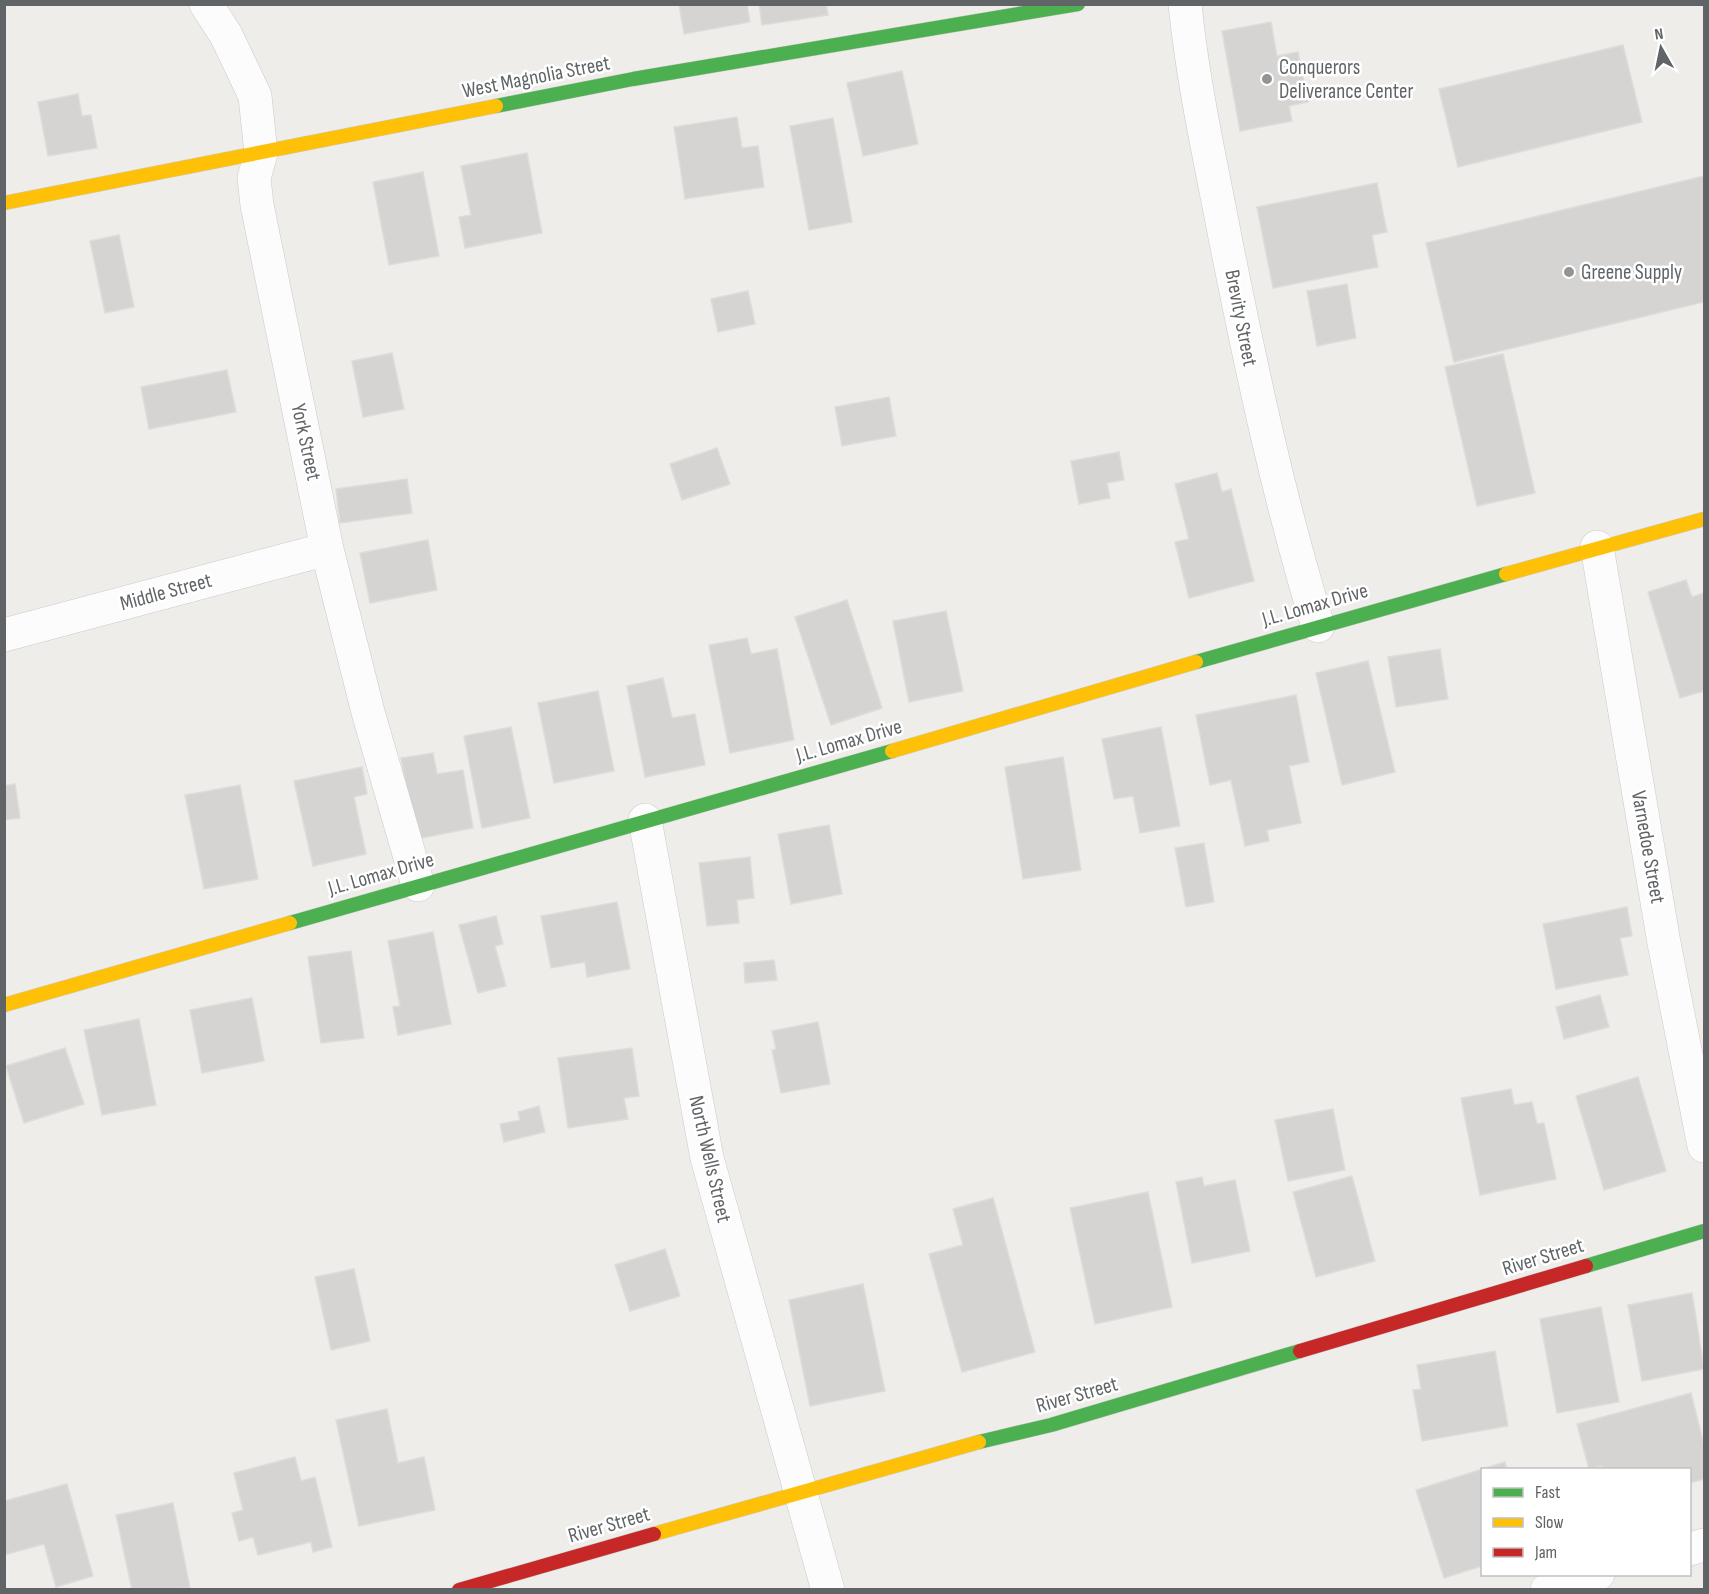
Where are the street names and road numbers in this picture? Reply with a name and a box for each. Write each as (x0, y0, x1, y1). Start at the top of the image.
street label: West Magnolia Street (460, 50, 612, 104)
street label: Brevity Street (1219, 268, 1263, 368)
street label: York Street (286, 401, 326, 483)
street label: Middle Street (117, 568, 215, 616)
street label: J.L. Lomax Drive (1258, 578, 1371, 632)
street label: J.L. Lomax Drive (792, 714, 905, 768)
street label: Varnedoe Street (1626, 789, 1670, 905)
street label: J.L. Lomax Drive (324, 847, 437, 901)
street label: North Wells Street (683, 1093, 737, 1225)
street label: River Street (1499, 1233, 1587, 1281)
street label: River Street (1033, 1371, 1121, 1419)
street label: River Street (565, 1501, 653, 1549)

